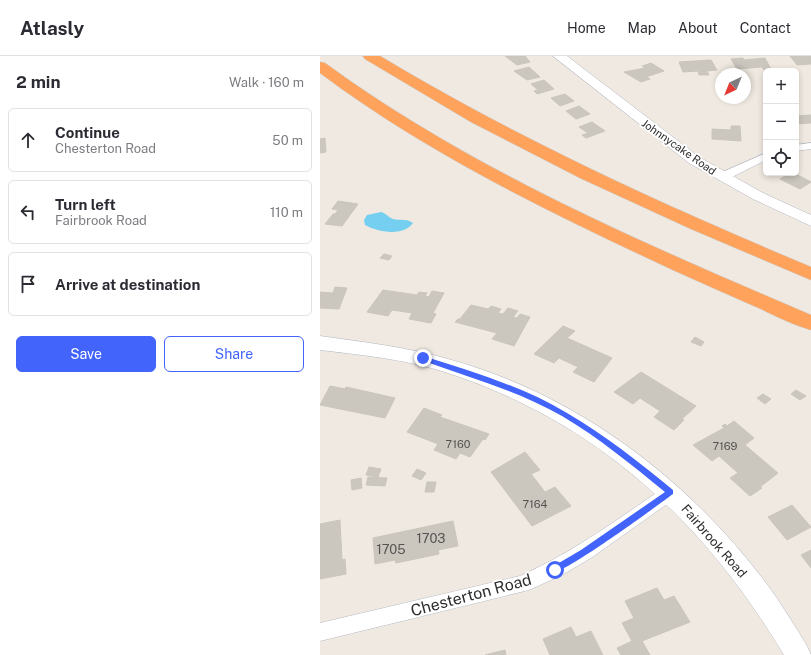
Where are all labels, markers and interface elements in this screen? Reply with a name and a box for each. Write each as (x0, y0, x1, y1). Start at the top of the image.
text: Atlasly (20, 17, 84, 39)
text: Home (567, 20, 606, 36)
text: Map (628, 20, 656, 36)
text: About (678, 20, 718, 36)
text: Contact (740, 20, 791, 36)
north arrow (715, 68, 751, 104)
map controls (763, 68, 799, 176)
button: + (763, 68, 799, 104)
text: 2 min (16, 72, 61, 92)
text: Walk · 160 m (229, 75, 304, 90)
button: − (763, 104, 799, 140)
street label: Johnnycake Road (640, 117, 718, 177)
text: Continue (55, 124, 120, 141)
icon: ahead (17, 129, 39, 151)
text: 50 m (272, 133, 303, 148)
button: locate (763, 140, 799, 176)
text: Chesterton Road (55, 141, 156, 156)
text: Turn left (55, 196, 116, 213)
icon: left (17, 201, 39, 223)
text: 110 m (270, 205, 303, 220)
text: Fairbrook Road (55, 213, 147, 228)
icon: arrive (17, 273, 39, 295)
text: Arrive at destination (55, 276, 200, 293)
button: Save (16, 336, 156, 372)
button: Share (164, 336, 304, 372)
route end (414, 349, 432, 367)
house number: 7160 (446, 438, 471, 450)
house number: 7169 (713, 440, 738, 452)
house number: 7164 (522, 498, 548, 510)
street label: Fairbrook Road (678, 501, 750, 581)
house number: 1703 (417, 531, 445, 546)
house number: 1705 (376, 542, 406, 557)
route start (546, 561, 564, 579)
street label: Chesterton Road (408, 570, 534, 620)

